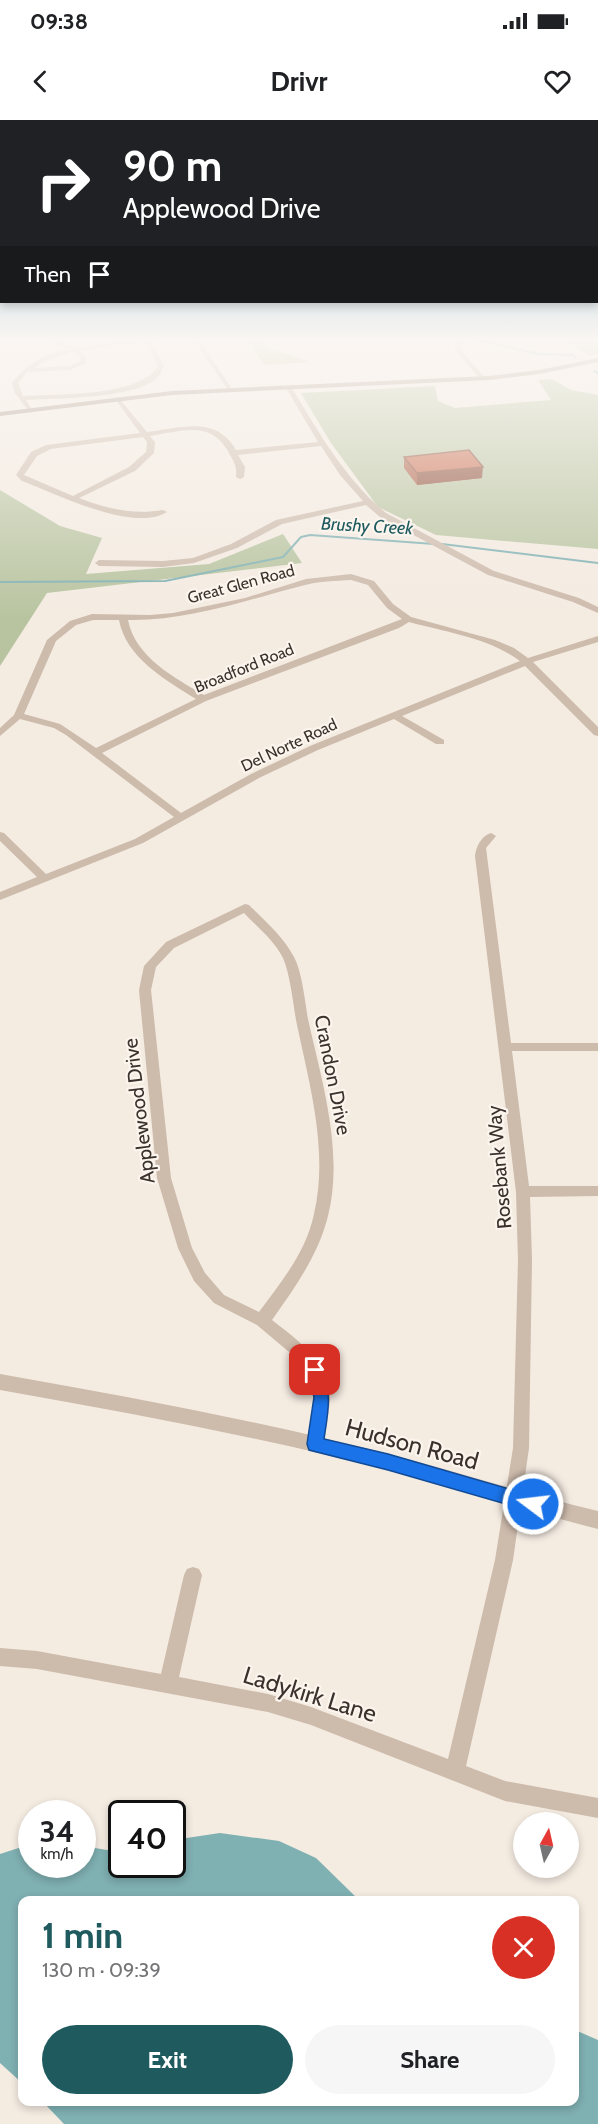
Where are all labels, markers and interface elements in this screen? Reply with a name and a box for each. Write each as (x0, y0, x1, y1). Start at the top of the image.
text: 09:38 (30, 8, 88, 35)
icon: back (24, 65, 57, 98)
text: Drivr (271, 65, 327, 98)
icon: heart (541, 65, 574, 98)
text: 90 m (123, 140, 222, 192)
icon: right (24, 144, 102, 222)
text: Applewood Drive (123, 192, 321, 225)
icon: arrive (83, 258, 116, 291)
text: Then (24, 261, 71, 288)
water label: Brushy Creek (320, 513, 415, 539)
street label: Great Glen Road (185, 561, 297, 607)
street label: Broadford Road (191, 639, 297, 697)
street label: Del Norte Road (238, 714, 340, 776)
street label: Crandon Drive (310, 1013, 356, 1137)
street label: Applewood Drive (118, 1037, 160, 1185)
street label: Rosebank Way (482, 1104, 516, 1230)
pin (289, 1344, 340, 1395)
icon: arrive (298, 1353, 331, 1386)
street label: Hudson Road (342, 1412, 482, 1476)
position arrow (501, 1472, 565, 1536)
street label: Ladykirk Lane (240, 1660, 380, 1728)
speed limit sign: 40 (108, 1800, 186, 1878)
north arrow (513, 1812, 579, 1878)
map controls (513, 1812, 579, 1878)
text: 34 (40, 1813, 74, 1850)
text: km/h (41, 1845, 73, 1863)
text: 1 min (42, 1913, 123, 1957)
button: close (492, 1916, 555, 1979)
text: 130 m · 09:39 (42, 1958, 161, 1982)
button: Exit (42, 2025, 293, 2094)
button: Share (305, 2025, 555, 2094)

